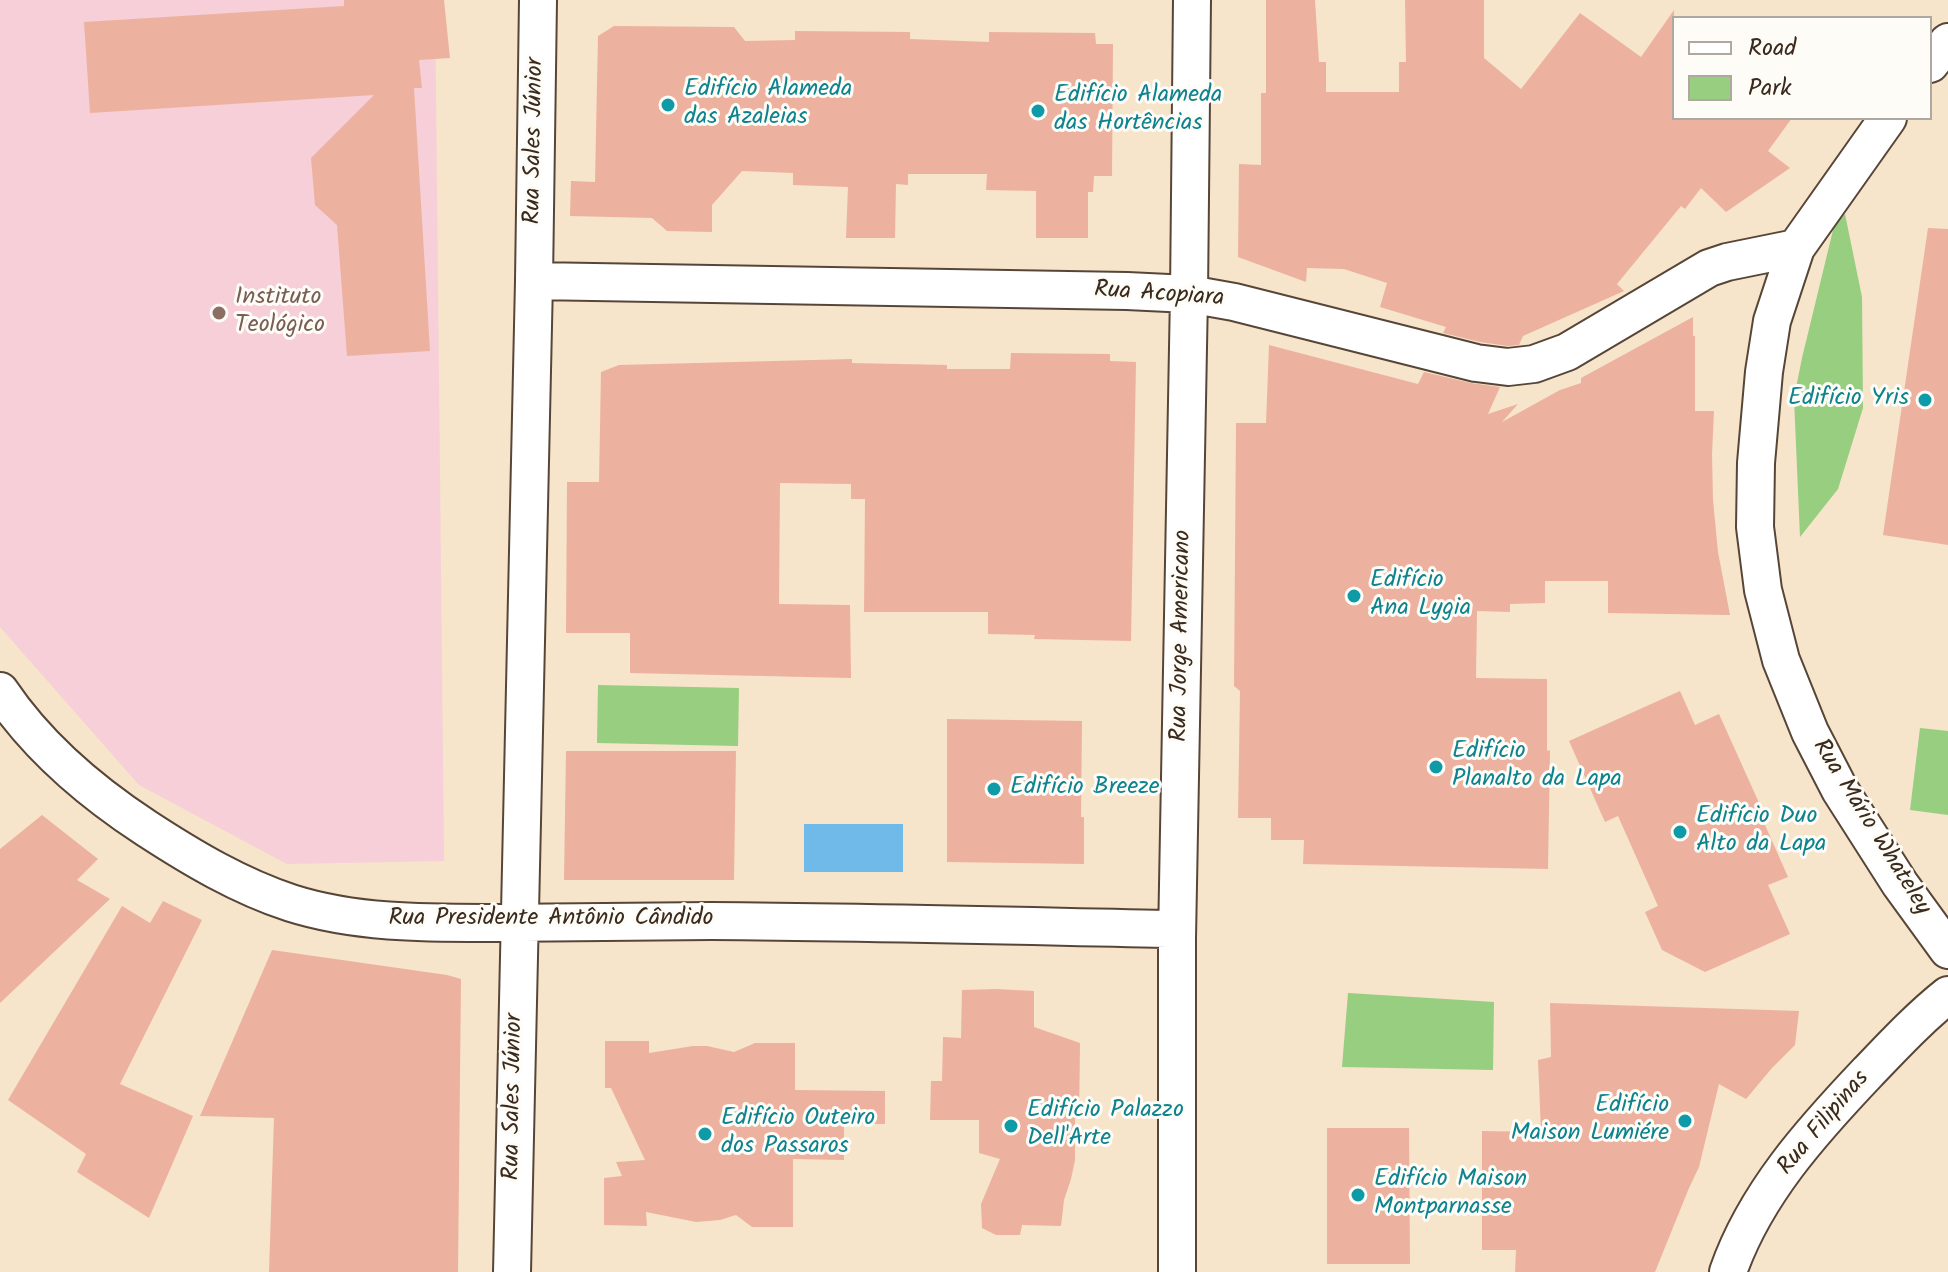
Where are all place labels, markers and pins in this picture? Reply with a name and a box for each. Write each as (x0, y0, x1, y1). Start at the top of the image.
place label: Edifício Alameda das Azaleias (684, 77, 852, 133)
place label: Edifício Alameda das Hortências (1054, 83, 1222, 139)
marker: Edifício Alameda das Azaleias (659, 96, 677, 114)
marker: Edifício Alameda das Hortências (1029, 102, 1047, 120)
place label: Instituto Teológico (235, 285, 325, 341)
marker: Instituto Teológico (210, 304, 228, 322)
place label: Edifício Yris (1788, 386, 1909, 414)
marker: Edifício Yris (1916, 391, 1934, 409)
place label: Edifício Ana Lygia (1370, 568, 1471, 624)
marker: Edifício Ana Lygia (1345, 587, 1363, 605)
place label: Edifício Planalto da Lapa (1452, 739, 1622, 795)
marker: Edifício Planalto da Lapa (1427, 758, 1445, 776)
place label: Edifício Breeze (1010, 775, 1160, 803)
marker: Edifício Breeze (985, 780, 1003, 798)
place label: Edifício Duo Alto da Lapa (1696, 804, 1826, 860)
marker: Edifício Duo Alto da Lapa (1671, 823, 1689, 841)
place label: Edifício Maison Lumiére (1511, 1093, 1669, 1149)
place label: Edifício Palazzo Dell'Arte (1027, 1098, 1184, 1154)
place label: Edifício Outeiro dos Passaros (721, 1106, 875, 1162)
marker: Edifício Maison Lumiére (1676, 1112, 1694, 1130)
marker: Edifício Palazzo Dell'Arte (1002, 1117, 1020, 1135)
marker: Edifício Outeiro dos Passaros (696, 1125, 714, 1143)
place label: Edifício Maison Montparnasse (1374, 1167, 1527, 1223)
marker: Edifício Maison Montparnasse (1349, 1186, 1367, 1204)

